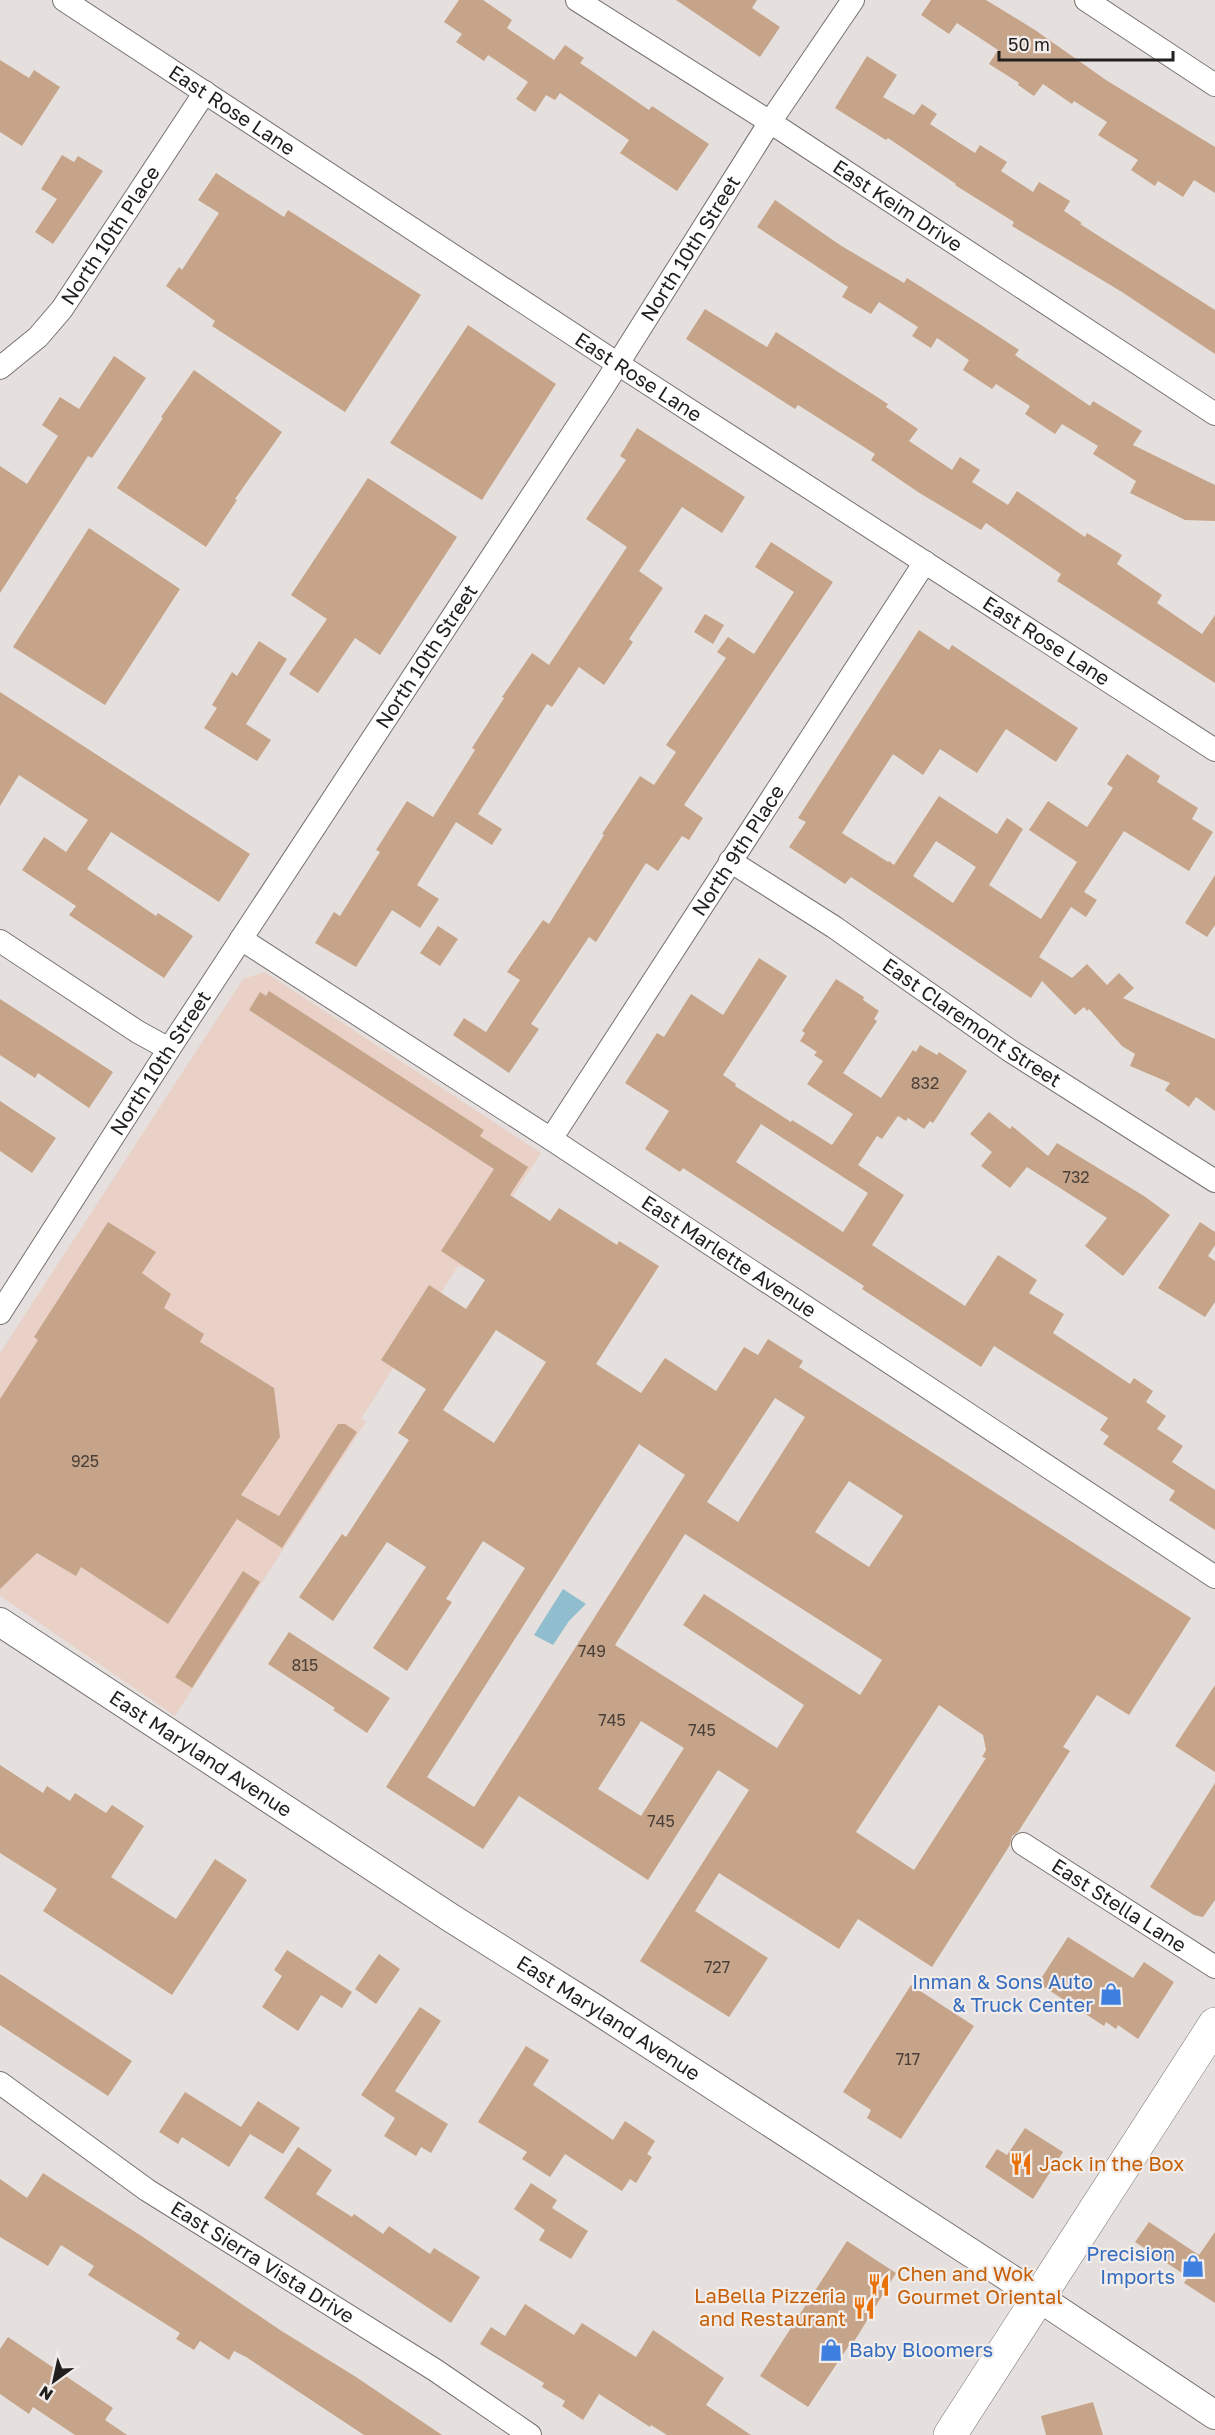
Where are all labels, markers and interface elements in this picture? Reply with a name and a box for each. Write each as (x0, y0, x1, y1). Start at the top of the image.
scale bar (999, 24, 1173, 62)
text: 50 m (1008, 33, 1050, 55)
street label: East Rose Lane (165, 59, 300, 160)
street label: East Keim Drive (829, 154, 967, 256)
street label: North 10th Place (55, 161, 164, 309)
street label: North 10th Street (635, 171, 744, 325)
street label: East Rose Lane (571, 326, 707, 426)
street label: North 10th Street (370, 579, 482, 732)
street label: East Rose Lane (979, 590, 1115, 690)
street label: North 9th Place (686, 780, 789, 920)
street label: East Claremont Street (878, 952, 1066, 1091)
street label: North 10th Street (104, 986, 215, 1139)
house number: 832 (911, 1073, 939, 1093)
house number: 732 (1062, 1167, 1090, 1187)
street label: East Marlette Avenue (638, 1189, 821, 1322)
house number: 925 (71, 1451, 99, 1471)
house number: 749 (578, 1641, 606, 1661)
house number: 815 (292, 1655, 318, 1675)
street label: East Maryland Avenue (106, 1684, 297, 1821)
house number: 745 (598, 1710, 626, 1730)
house number: 745 (688, 1720, 716, 1740)
house number: 745 (647, 1811, 675, 1831)
street label: East Stella Lane (1048, 1853, 1191, 1957)
street label: East Maryland Avenue (513, 1950, 705, 2085)
house number: 727 (704, 1957, 730, 1977)
place label: Inman & Sons Auto & Truck Center (912, 1969, 1093, 2016)
shop icon: Inman & Sons Auto & Truck Center (1098, 1981, 1124, 2007)
house number: 717 (896, 2049, 920, 2069)
restaurant icon: Jack in the Box (1008, 2151, 1034, 2177)
place label: Jack in the Box (1039, 2151, 1184, 2175)
street label: East Sierra Vista Drive (167, 2195, 359, 2328)
place label: Precision Imports (1086, 2241, 1175, 2288)
shop icon: Precision Imports (1180, 2253, 1206, 2279)
place label: Chen and Wok Gourmet Oriental (897, 2261, 1063, 2308)
restaurant icon: Chen and Wok Gourmet Oriental (866, 2272, 892, 2298)
place label: LaBella Pizzeria and Restaurant (694, 2283, 846, 2330)
restaurant icon: LaBella Pizzeria and Restaurant (851, 2295, 877, 2321)
shop icon: Baby Bloomers (818, 2337, 844, 2363)
place label: Baby Bloomers (849, 2337, 993, 2361)
north arrow (24, 2351, 84, 2411)
text: N (35, 2382, 56, 2405)

